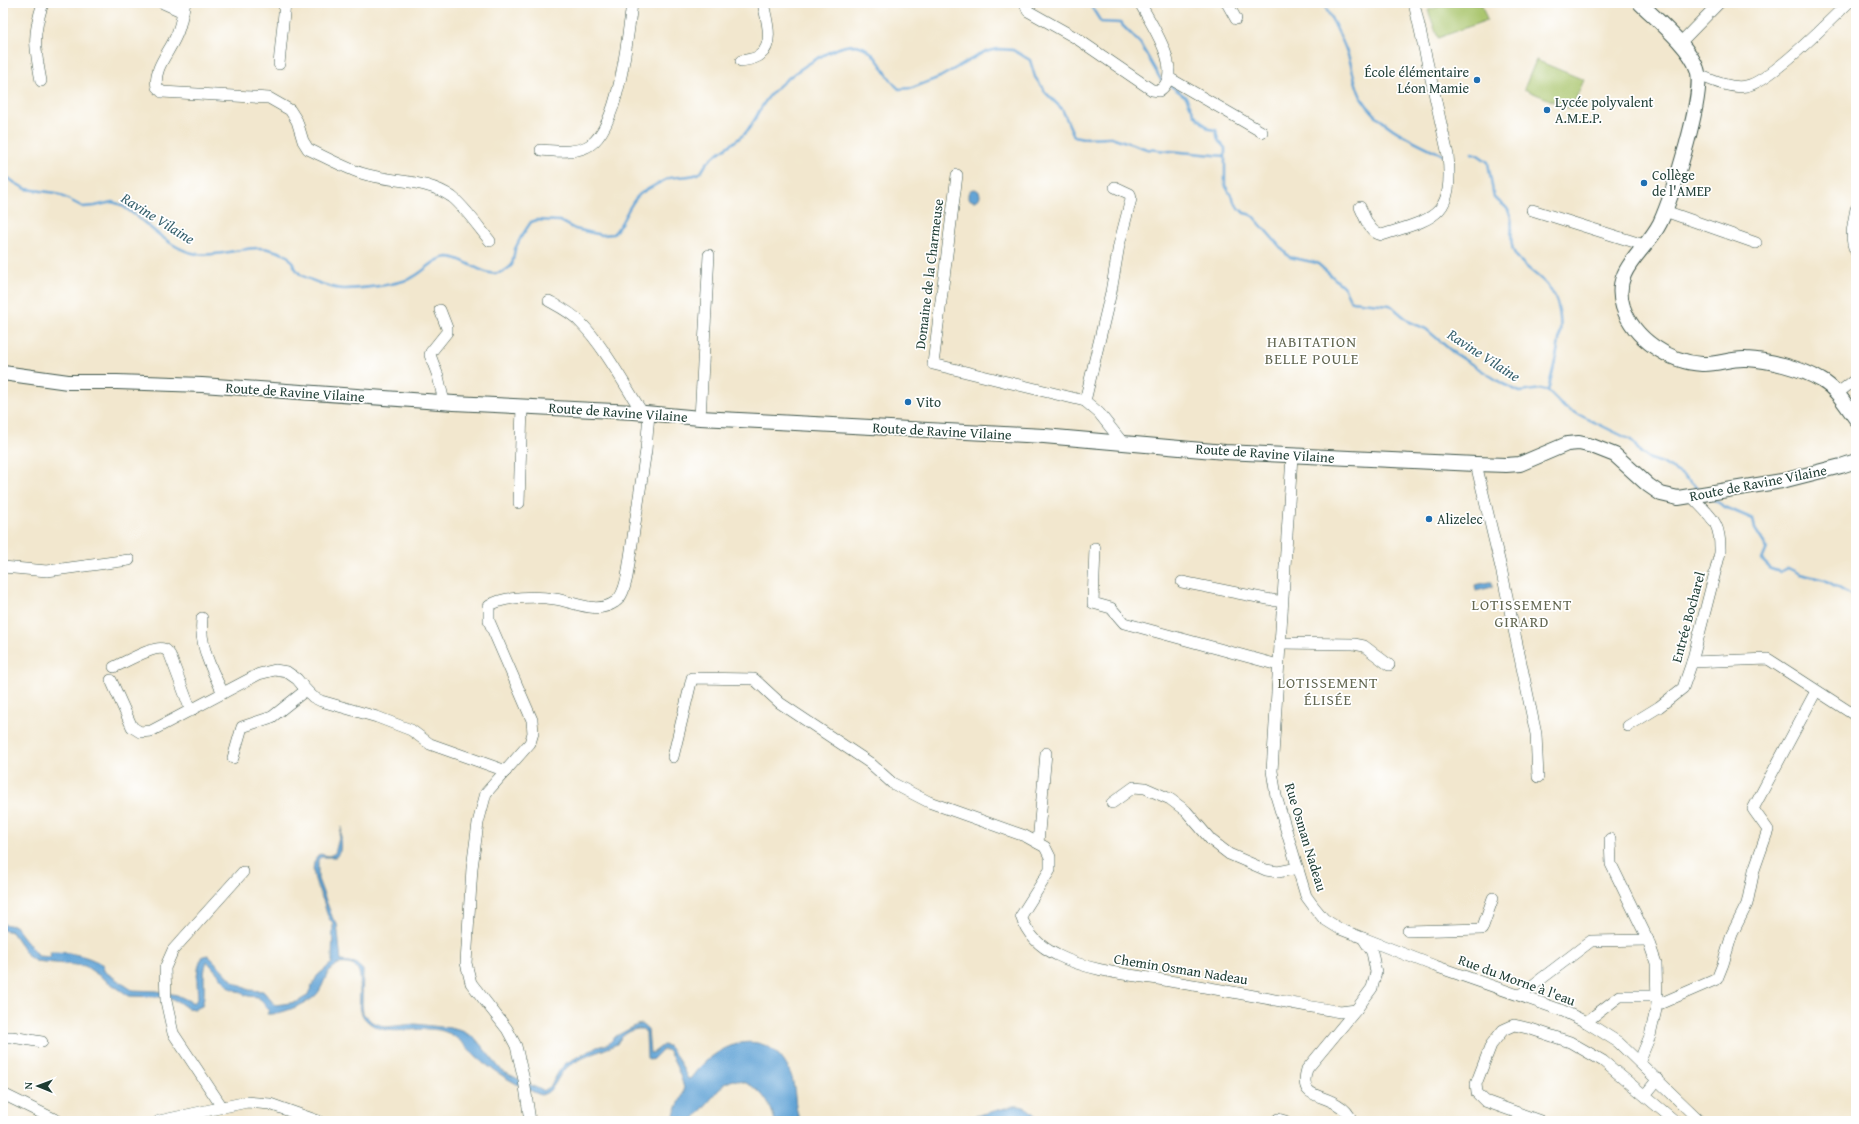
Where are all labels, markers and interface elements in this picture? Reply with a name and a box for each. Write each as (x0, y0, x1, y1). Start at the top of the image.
place label: École élémentaire Léon Mamie (1364, 62, 1469, 98)
marker: École élémentaire Léon Mamie (1472, 75, 1482, 85)
place label: Lycée polyvalent A.M.E.P. (1555, 92, 1653, 128)
marker: Lycée polyvalent A.M.E.P. (1542, 105, 1552, 115)
place label: Collège de l'AMEP (1652, 165, 1711, 201)
marker: Collège de l'AMEP (1639, 178, 1649, 188)
water label: Ravine Vilaine (116, 187, 199, 249)
street label: Domaine de la Charmeuse (910, 197, 948, 350)
water label: Ravine Vilaine (1443, 323, 1525, 386)
district label: HABITATION BELLE POULE (1265, 331, 1359, 369)
street label: Route de Ravine Vilaine (225, 377, 366, 407)
place label: Vito (916, 392, 941, 412)
street label: Route de Ravine Vilaine (548, 397, 689, 427)
marker: Vito (903, 397, 913, 407)
street label: Route de Ravine Vilaine (872, 417, 1013, 445)
street label: Route de Ravine Vilaine (1195, 438, 1336, 468)
street label: Route de Ravine Vilaine (1688, 460, 1829, 506)
place label: Alizelec (1437, 509, 1483, 529)
marker: Alizelec (1424, 514, 1434, 524)
street label: Entrée Bocharel (1666, 569, 1710, 665)
district label: LOTISSEMENT GIRARD (1472, 594, 1572, 632)
district label: LOTISSEMENT ÉLISÉE (1278, 672, 1378, 710)
street label: Rue Osman Nadeau (1280, 780, 1332, 894)
street label: Chemin Osman Nadeau (1113, 949, 1250, 990)
street label: Rue du Morne à l'eau (1456, 950, 1579, 1011)
north arrow (18, 1066, 58, 1106)
text: N (20, 1081, 36, 1090)

